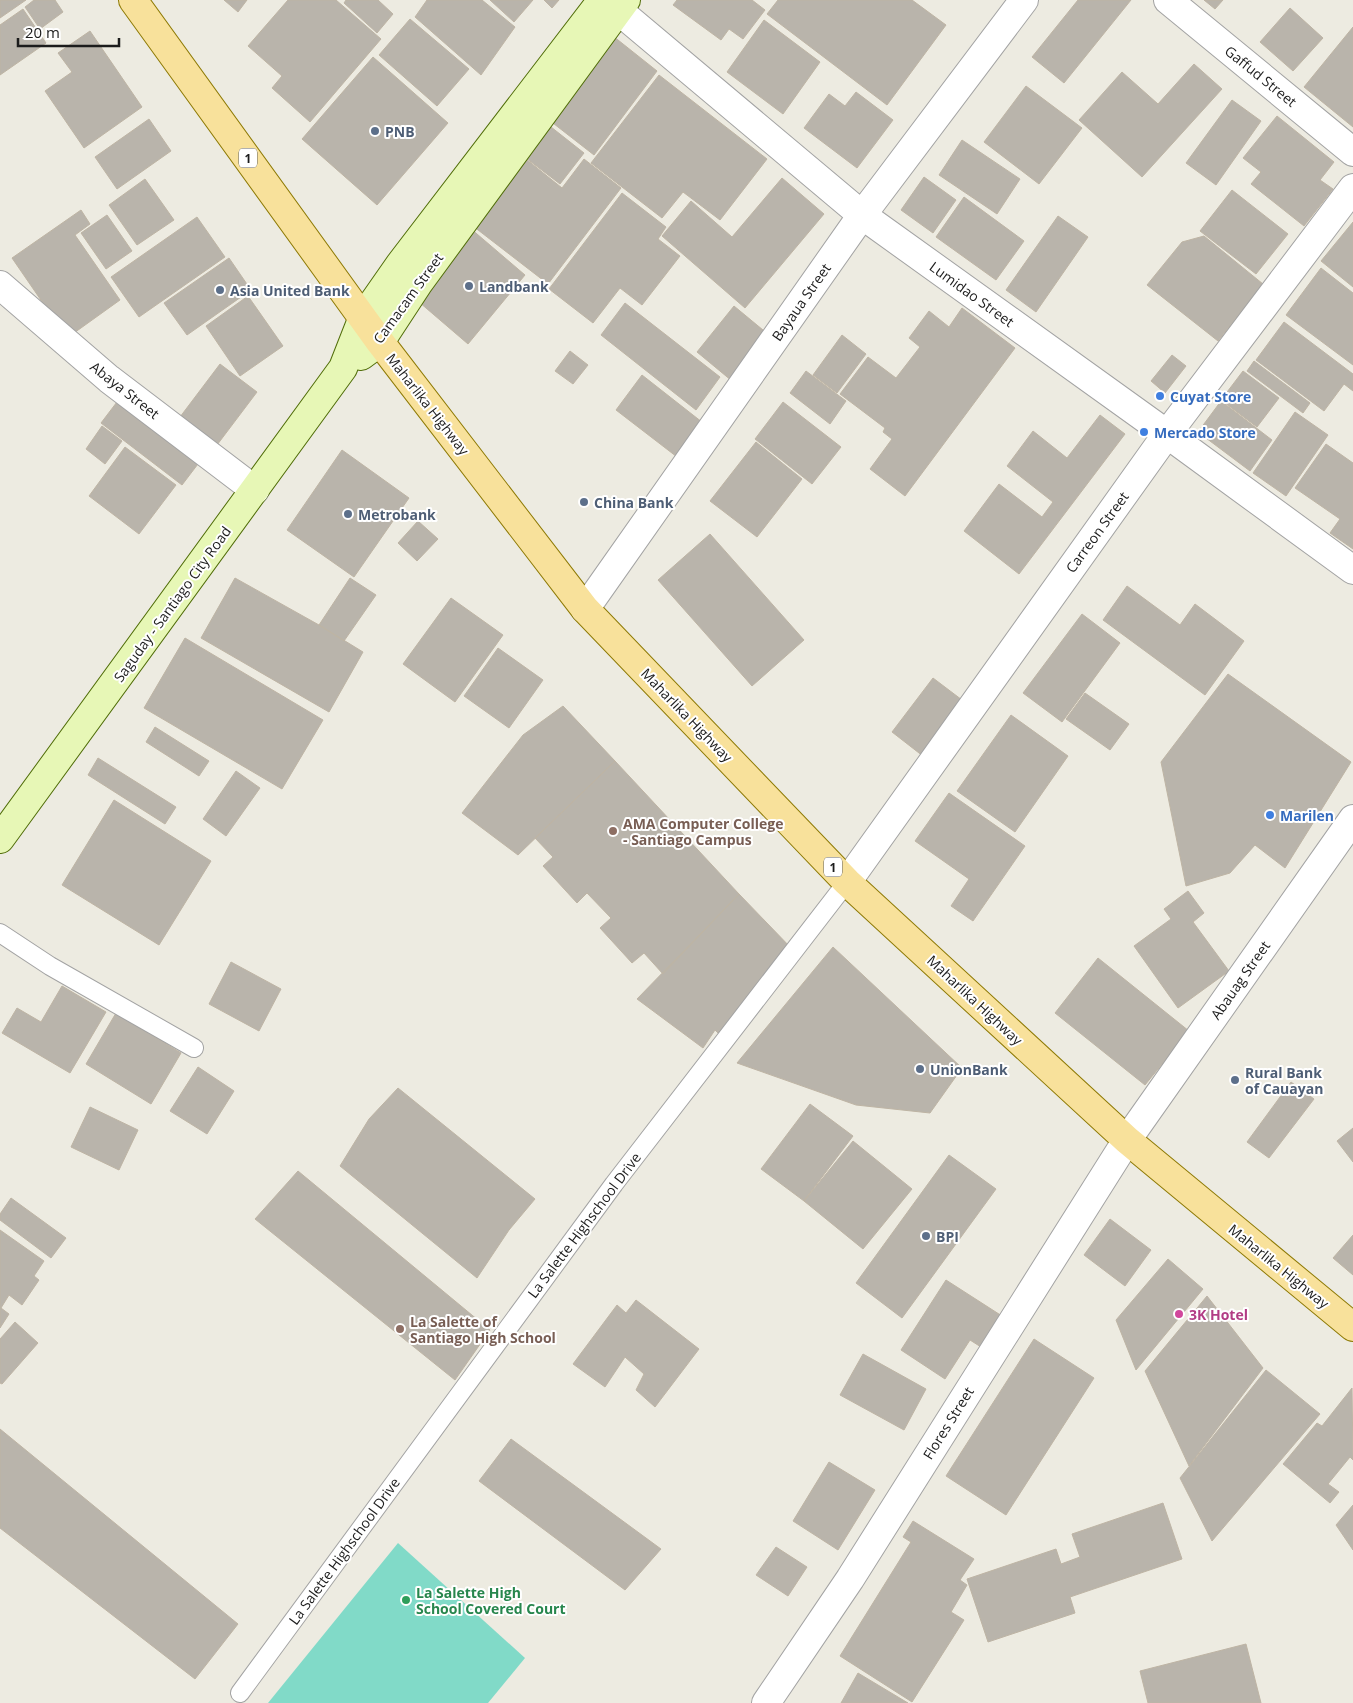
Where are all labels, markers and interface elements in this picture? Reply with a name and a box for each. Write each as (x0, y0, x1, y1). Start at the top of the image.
scale bar (18, 15, 119, 47)
text: 20 m (25, 22, 60, 42)
street label: Gaffud Street (1221, 41, 1301, 111)
place label: PNB (385, 122, 415, 141)
marker: PNB (369, 125, 381, 137)
road number: 1 (239, 148, 257, 168)
street label: Camacam Street (369, 249, 447, 347)
street label: Lumidao Street (926, 257, 1018, 331)
street label: Bayaua Street (767, 259, 835, 345)
place label: Landbank (479, 277, 549, 296)
marker: Landbank (463, 280, 475, 292)
place label: Asia United Bank (230, 281, 350, 300)
marker: Asia United Bank (214, 284, 226, 296)
street label: Maharlika Highway (382, 349, 474, 459)
street label: Abaya Street (87, 357, 163, 423)
place label: Cuyat Store (1170, 387, 1251, 406)
marker: Cuyat Store (1154, 390, 1166, 402)
place label: Mercado Store (1154, 423, 1256, 442)
marker: Mercado Store (1138, 426, 1150, 438)
street label: Carreon Street (1061, 488, 1133, 576)
place label: China Bank (594, 493, 674, 512)
marker: China Bank (578, 496, 590, 508)
place label: Metrobank (358, 505, 436, 524)
marker: Metrobank (342, 508, 354, 520)
street label: Saguday - Santiago City Road (109, 522, 235, 686)
street label: Maharlika Highway (637, 664, 738, 767)
place label: Marilen (1280, 806, 1334, 825)
marker: Marilen (1264, 809, 1276, 821)
place label: AMA Computer College - Santiago Campus (623, 814, 783, 849)
marker: AMA Computer College - Santiago Campus (607, 825, 619, 837)
road number: 1 (824, 858, 842, 876)
street label: Abauag Street (1206, 937, 1274, 1023)
street label: Maharlika Highway (923, 951, 1028, 1050)
place label: UnionBank (930, 1060, 1008, 1079)
marker: UnionBank (914, 1063, 926, 1075)
place label: Rural Bank of Cauayan (1245, 1063, 1323, 1098)
marker: Rural Bank of Cauayan (1229, 1074, 1241, 1086)
street label: La Salette Highschool Drive (523, 1148, 645, 1302)
street label: Maharlika Highway (1225, 1220, 1334, 1313)
place label: BPI (936, 1227, 959, 1246)
marker: BPI (920, 1230, 932, 1242)
place label: 3K Hotel (1189, 1305, 1248, 1324)
marker: 3K Hotel (1173, 1308, 1185, 1320)
place label: La Salette of Santiago High School (410, 1312, 556, 1347)
marker: La Salette of Santiago High School (394, 1323, 406, 1335)
street label: Flores Street (918, 1383, 978, 1463)
street label: La Salette Highschool Drive (284, 1474, 404, 1628)
place label: La Salette High School Covered Court (416, 1583, 566, 1618)
marker: La Salette High School Covered Court (400, 1594, 412, 1606)

